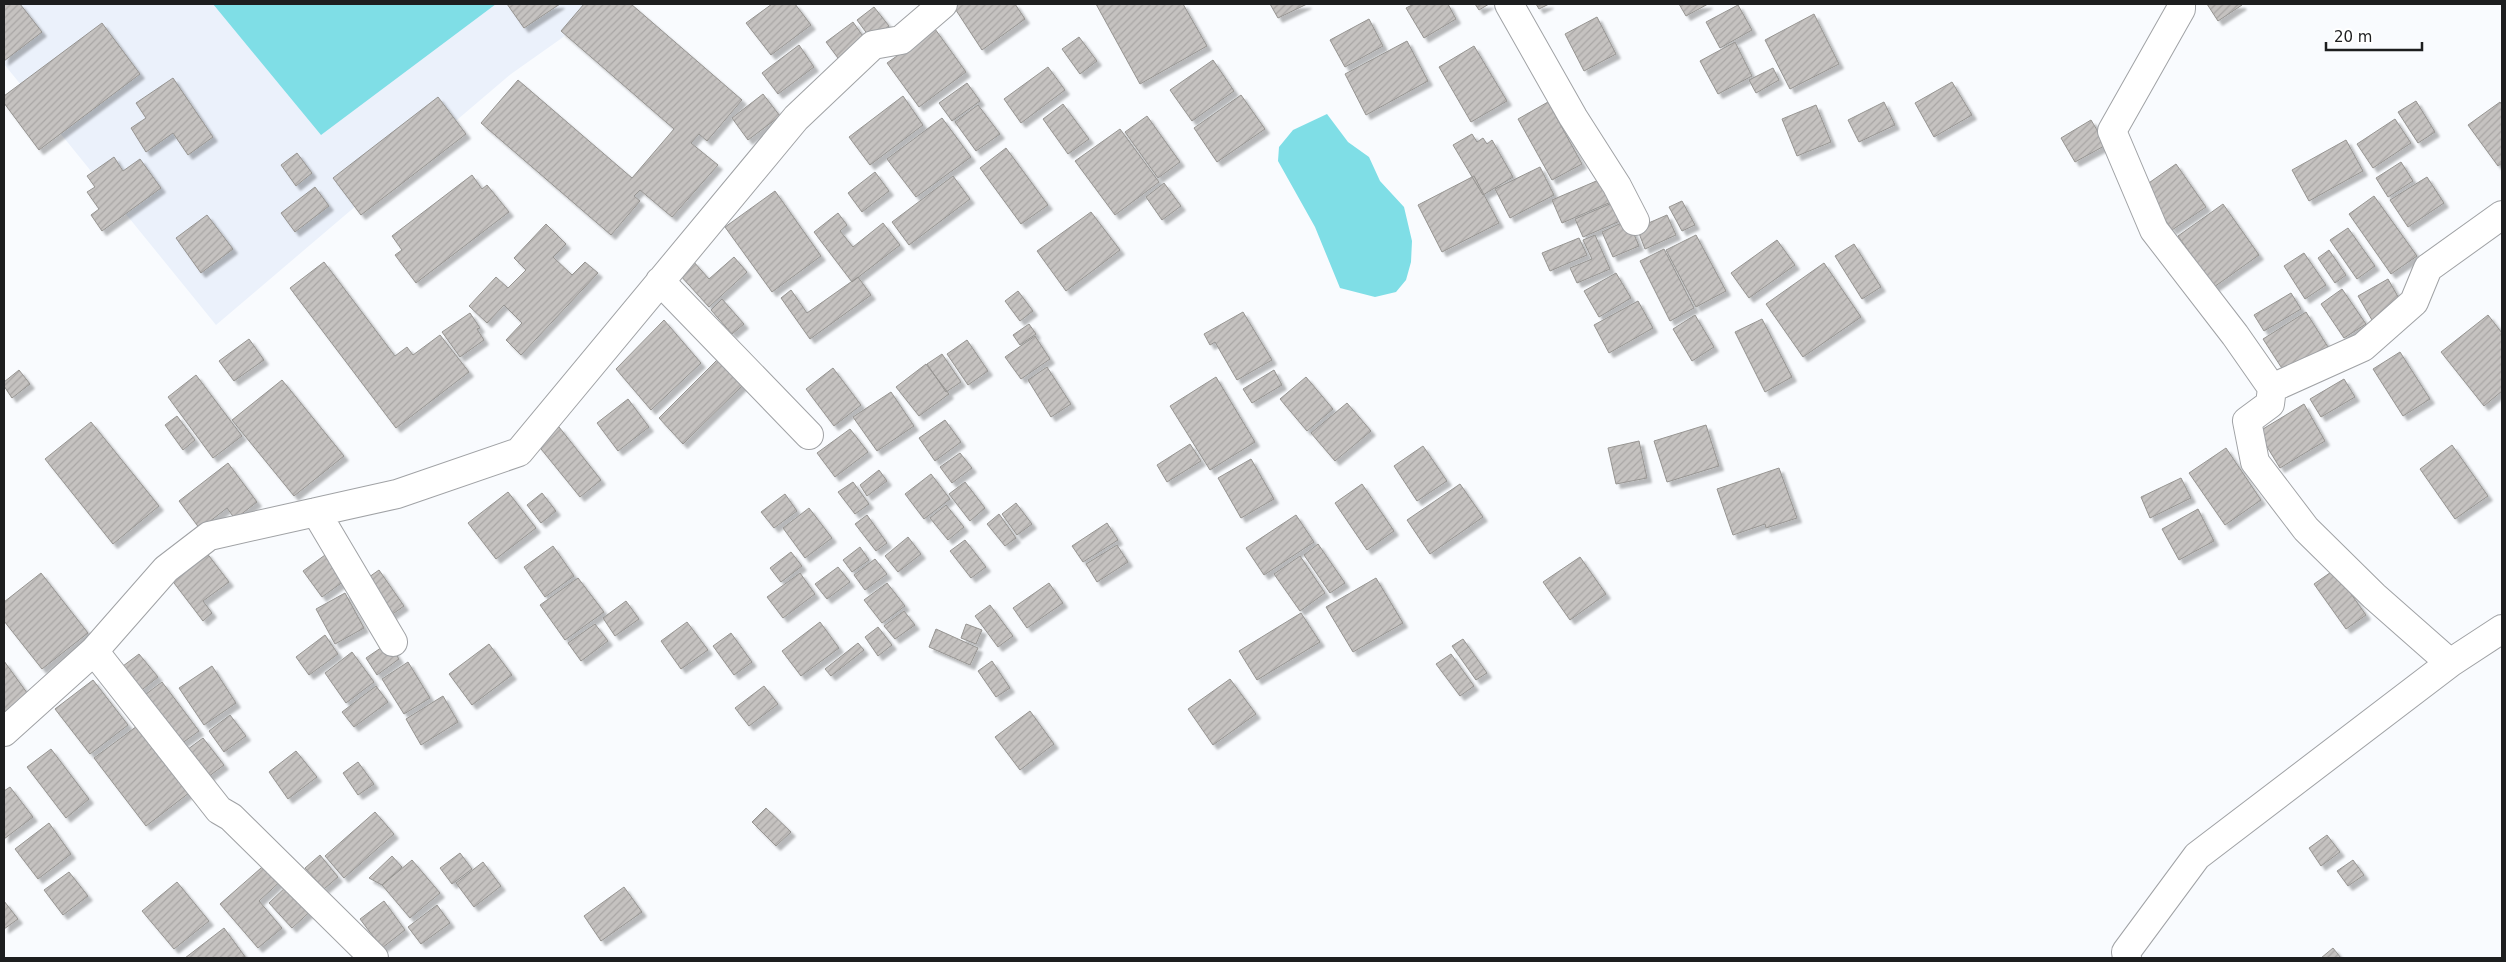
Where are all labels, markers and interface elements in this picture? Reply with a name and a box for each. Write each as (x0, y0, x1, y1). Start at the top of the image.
scale bar (2326, 20, 2422, 52)
text: 20 m (2334, 28, 2372, 46)

